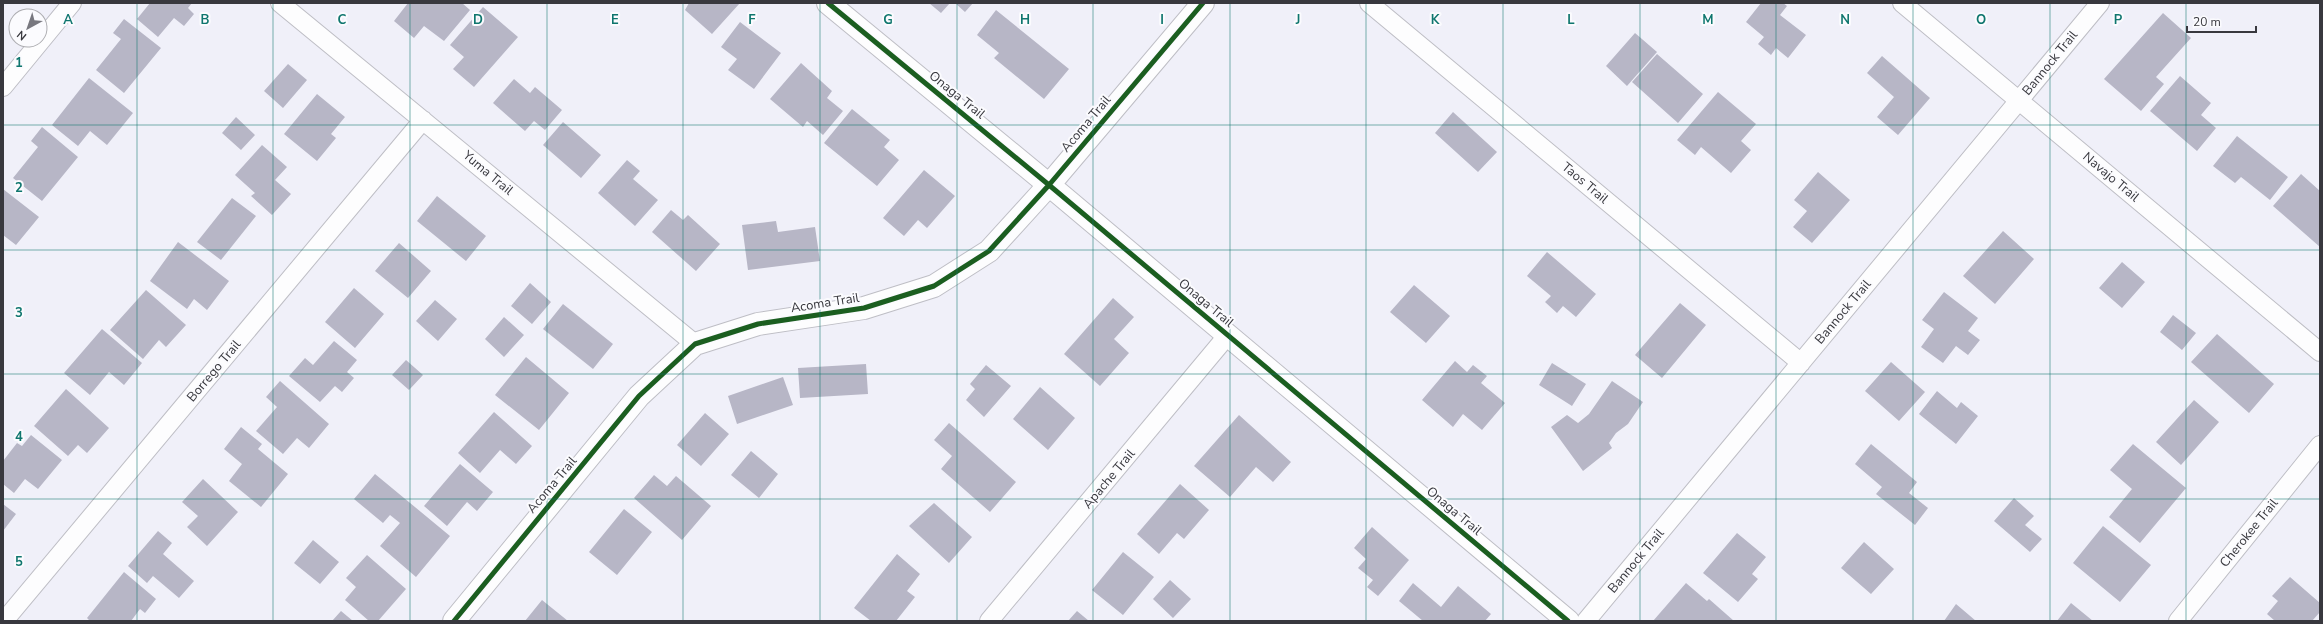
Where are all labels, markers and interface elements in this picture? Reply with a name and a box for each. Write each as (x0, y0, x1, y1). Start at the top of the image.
north arrow (8, 8, 48, 48)
scale bar (2187, 8, 2256, 34)
text: A (63, 11, 73, 29)
text: B (201, 11, 210, 29)
text: C (338, 11, 347, 29)
text: D (473, 11, 483, 29)
text: E (611, 11, 619, 29)
text: F (748, 11, 756, 29)
text: G (883, 11, 893, 29)
text: H (1020, 11, 1030, 29)
text: I (1160, 11, 1164, 29)
text: J (1295, 11, 1300, 29)
text: K (1431, 11, 1440, 29)
text: L (1567, 11, 1575, 29)
text: M (1702, 11, 1714, 29)
text: N (1840, 11, 1850, 29)
text: O (1976, 11, 1986, 29)
text: P (2114, 11, 2123, 29)
text: 20 m (2193, 14, 2221, 30)
text: N (14, 27, 30, 44)
street label: Bannock Trail (2018, 27, 2082, 99)
text: 1 (15, 54, 23, 72)
street label: Onaga Trail (925, 67, 989, 123)
street label: Acoma Trail (1057, 92, 1115, 156)
street label: Yuma Trail (458, 146, 517, 199)
street label: Navajo Trail (2079, 148, 2143, 206)
street label: Taos Trail (1558, 158, 1612, 208)
text: 2 (15, 179, 23, 197)
street label: Onaga Trail (1174, 274, 1238, 332)
street label: Bannock Trail (1811, 276, 1875, 348)
street label: Acoma Trail (789, 289, 861, 317)
text: 3 (15, 304, 23, 322)
street label: Borrego Trail (183, 336, 245, 406)
text: 4 (15, 428, 23, 446)
street label: Apache Trail (1079, 445, 1139, 513)
street label: Acoma Trail (523, 453, 581, 517)
street label: Onaga Trail (1422, 482, 1486, 540)
street label: Cherokee Trail (2216, 495, 2282, 571)
street label: Bannock Trail (1604, 525, 1668, 597)
text: 5 (15, 553, 23, 571)

